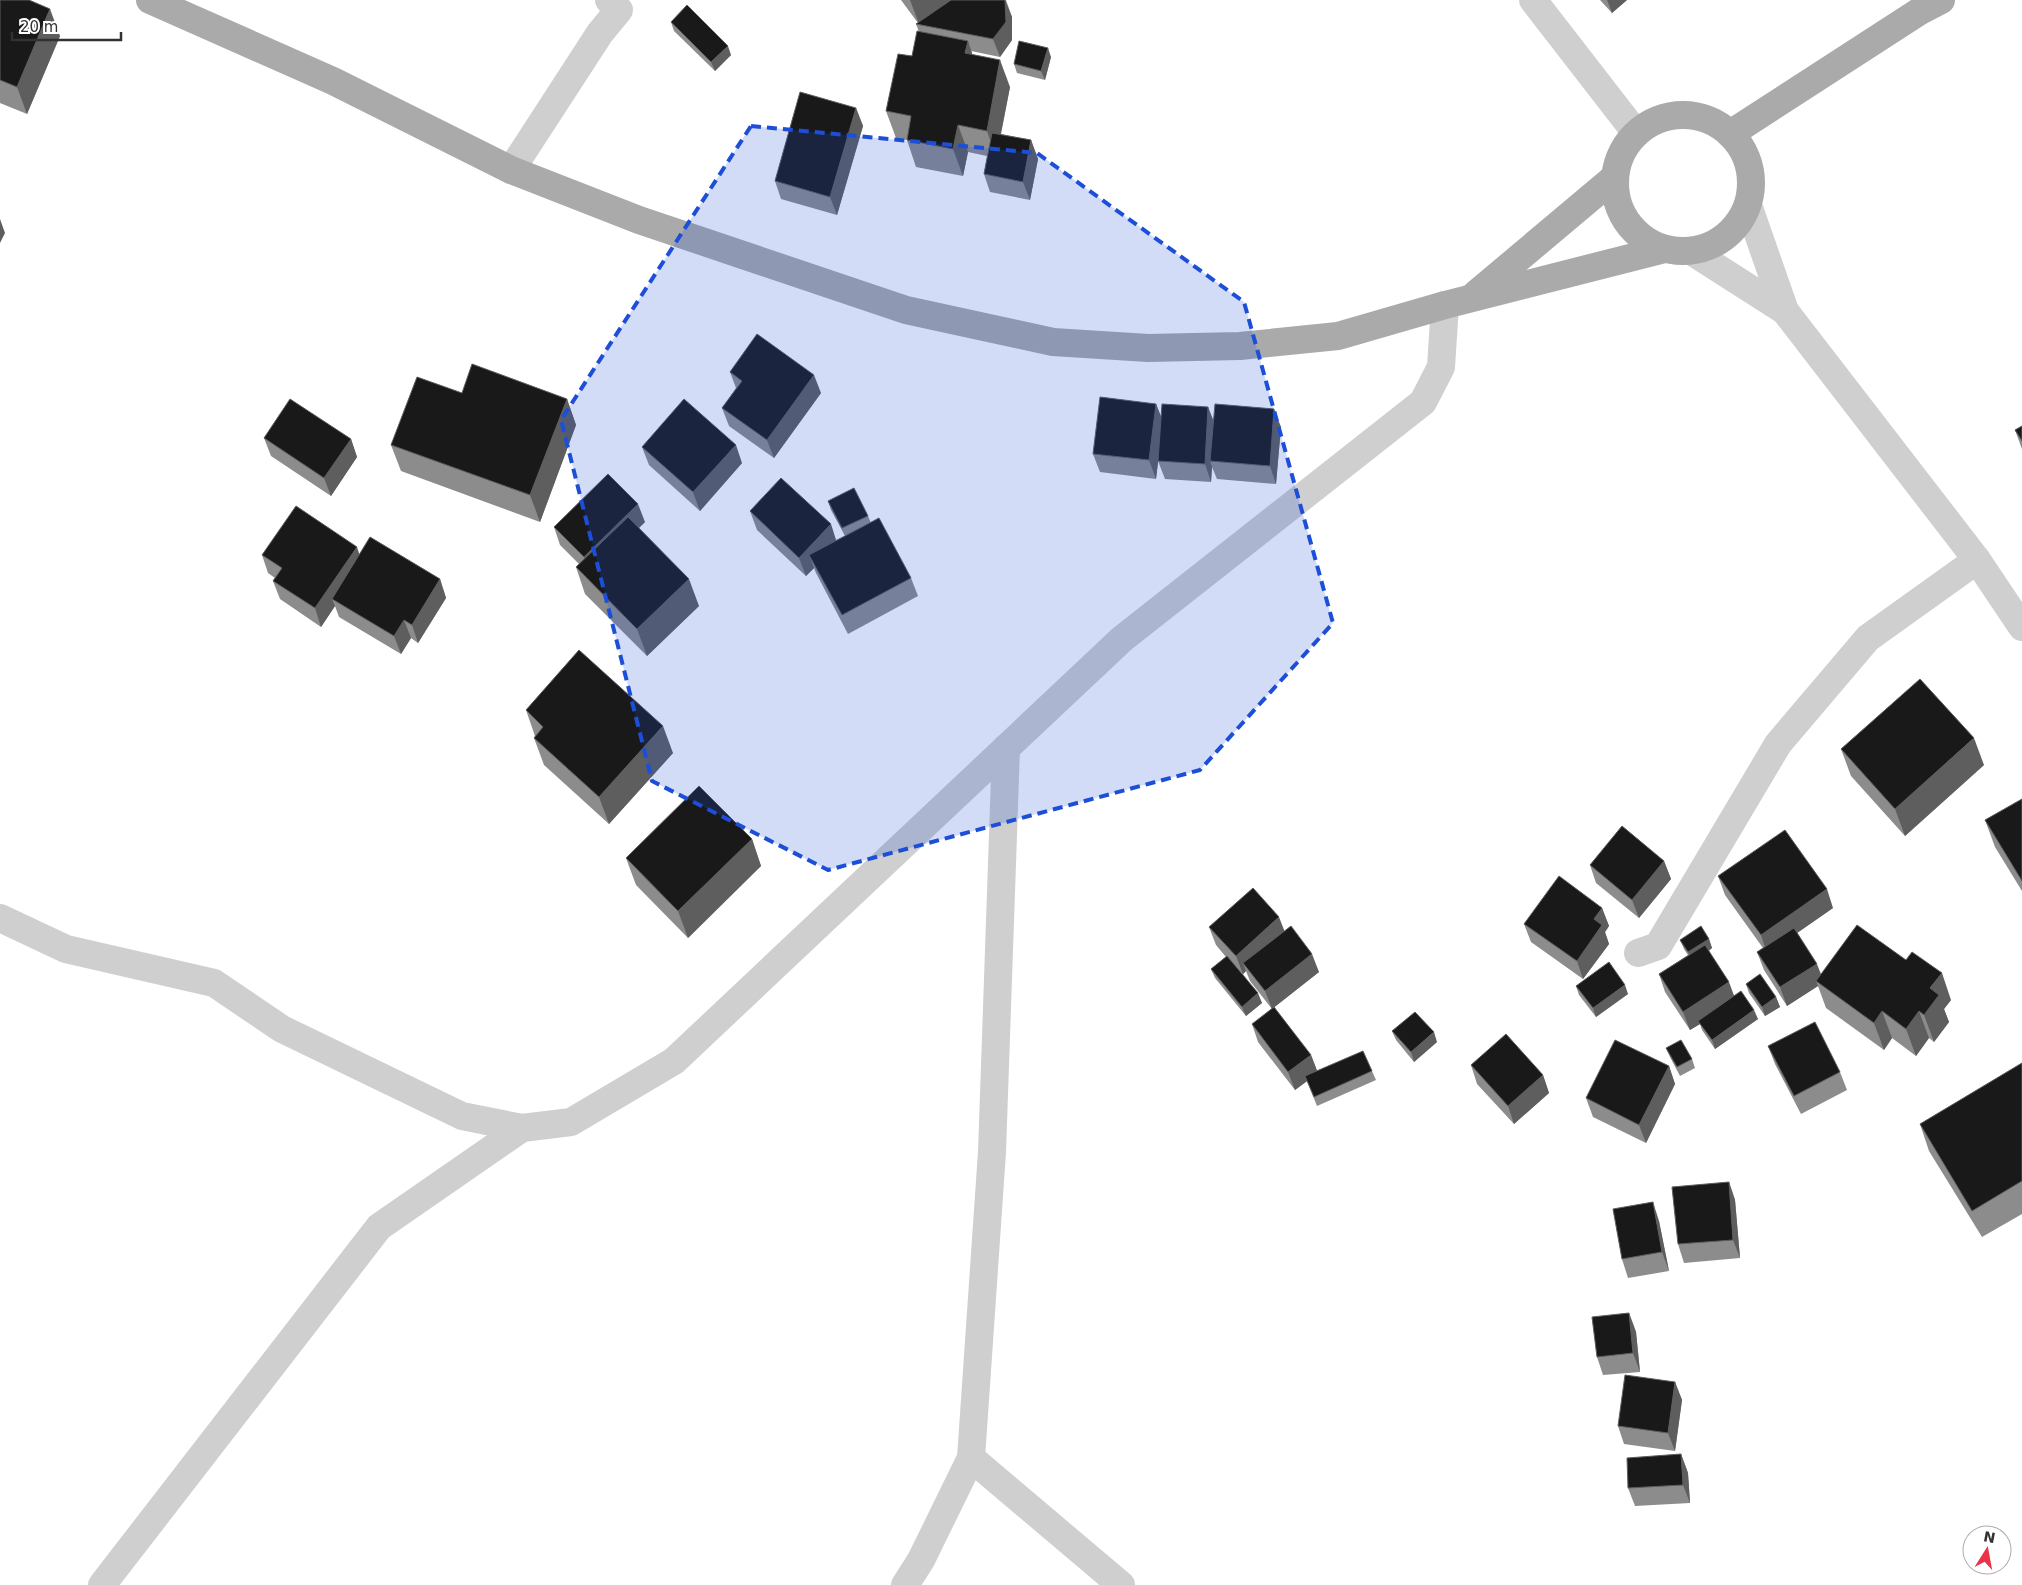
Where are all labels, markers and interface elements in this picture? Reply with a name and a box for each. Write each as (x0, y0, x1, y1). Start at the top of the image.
scale bar (12, 10, 121, 42)
text: 20 m (20, 18, 58, 36)
north arrow (1962, 1525, 2012, 1575)
text: N (1982, 1528, 1997, 1546)

